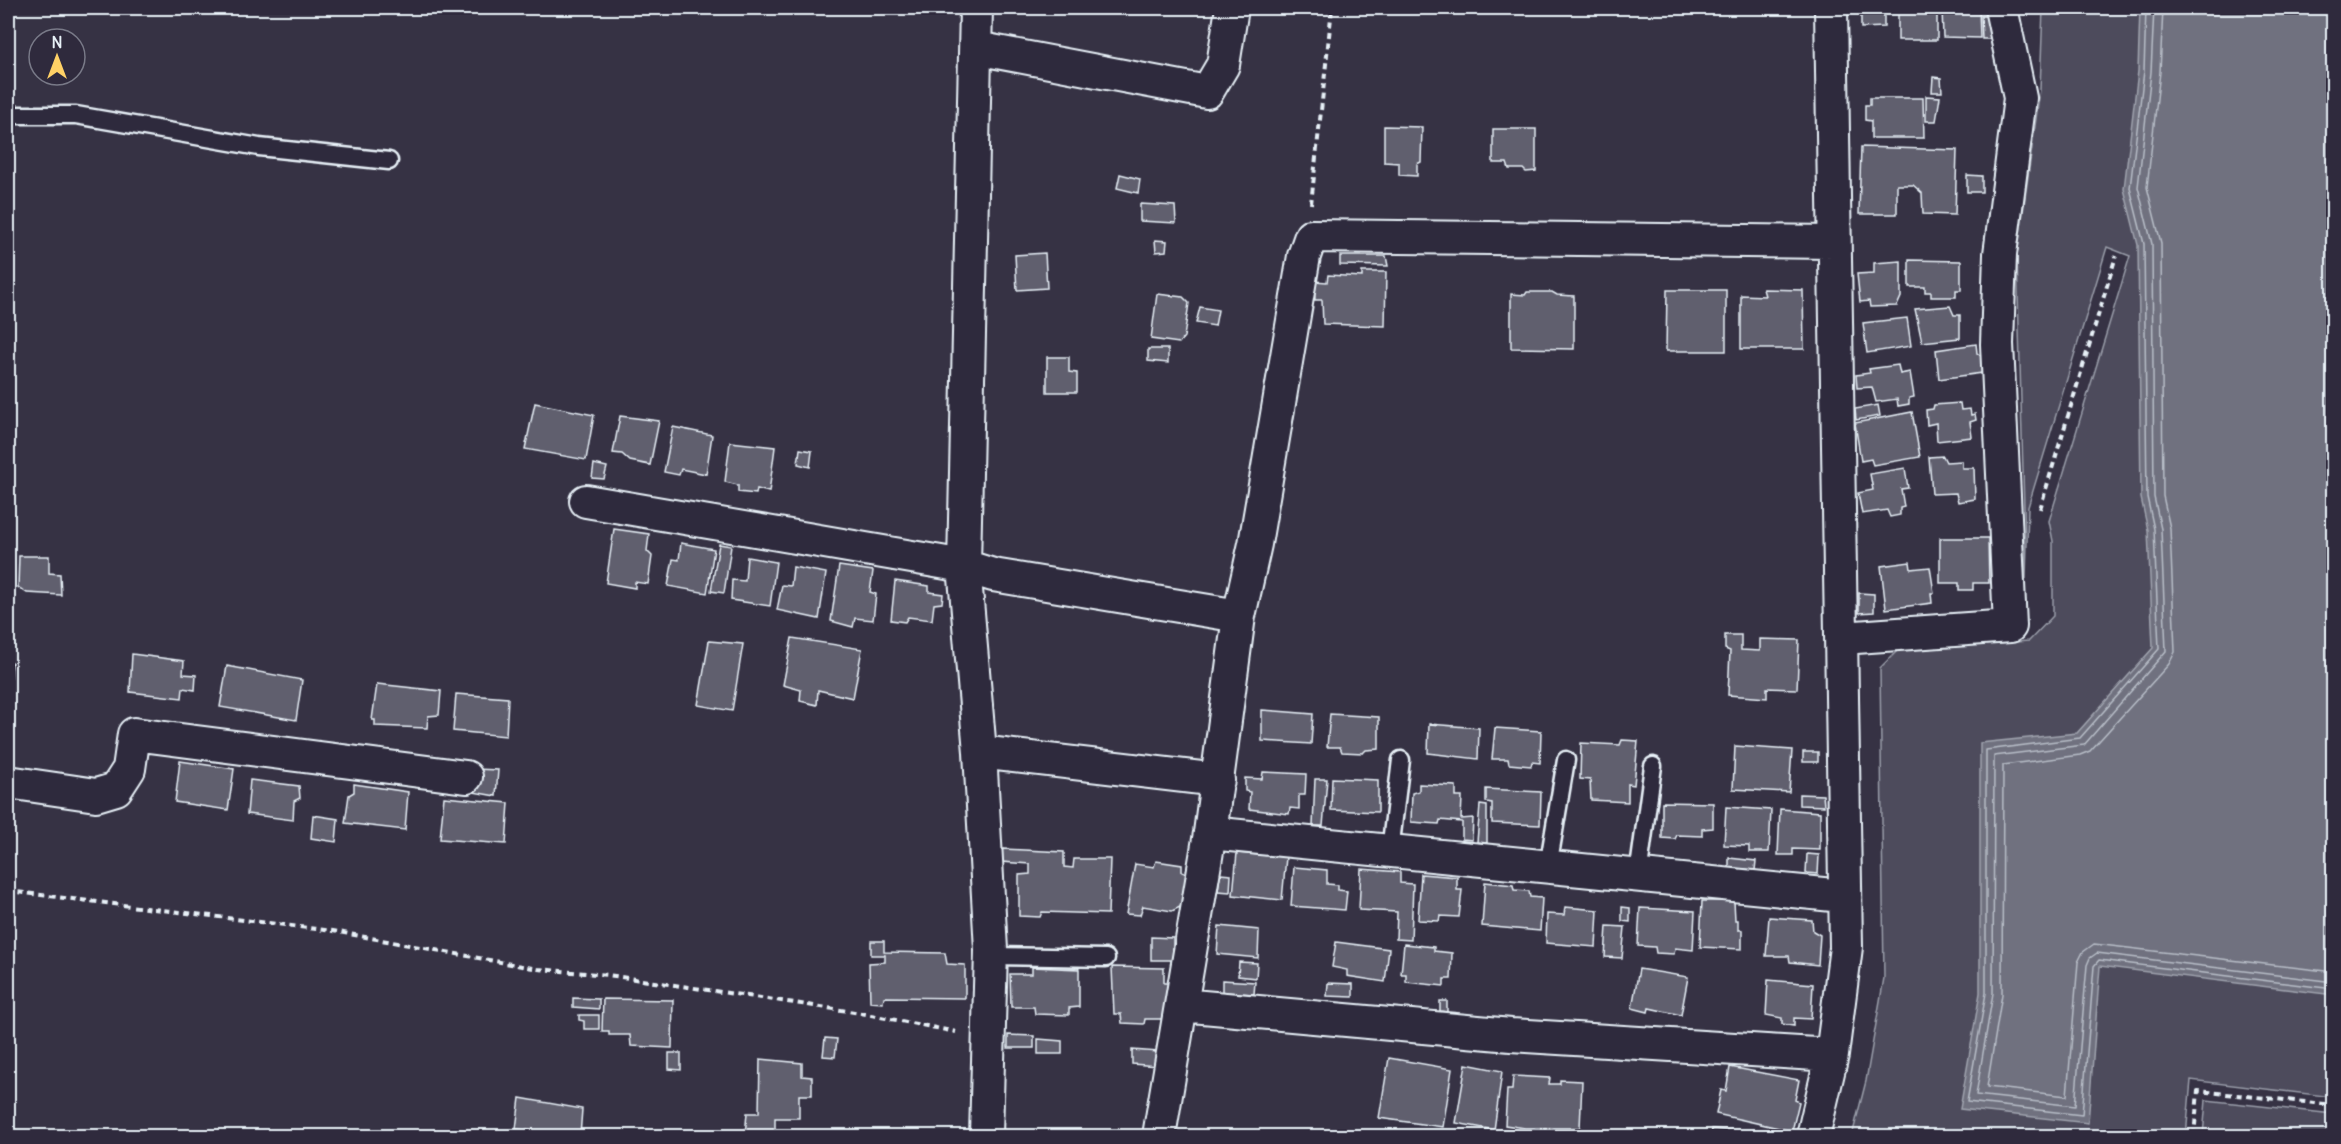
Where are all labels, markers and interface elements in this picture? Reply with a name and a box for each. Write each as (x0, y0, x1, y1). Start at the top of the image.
north arrow (27, 27, 87, 87)
text: N (51, 32, 63, 52)

